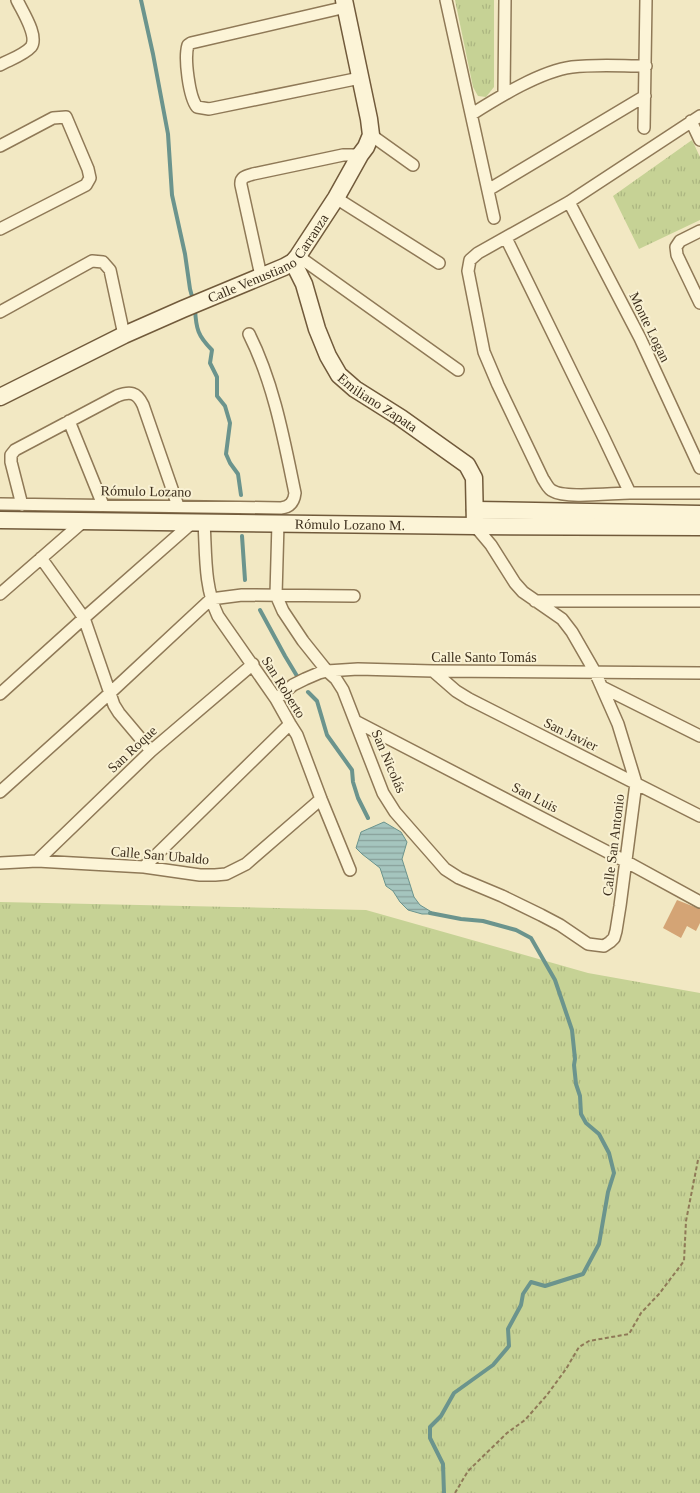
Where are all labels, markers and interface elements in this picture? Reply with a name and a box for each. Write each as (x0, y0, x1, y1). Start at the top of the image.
street label: Calle Venustiano Carranza (206, 211, 332, 306)
street label: Monte Logan (626, 290, 673, 365)
street label: Emiliano Zapata (334, 370, 421, 436)
street label: Rómulo Lozano (101, 483, 191, 500)
street label: Rómulo Lozano M. (295, 517, 405, 533)
street label: Calle Santo Tomás (431, 650, 537, 665)
street label: San Roberto (259, 654, 308, 721)
street label: San Javier (541, 715, 600, 754)
street label: San Roque (105, 723, 160, 776)
street label: San Nicolás (368, 727, 409, 795)
street label: San Luis (509, 780, 560, 815)
street label: Calle San Antonio (600, 793, 627, 897)
street label: Calle San Ubaldo (110, 844, 210, 867)

